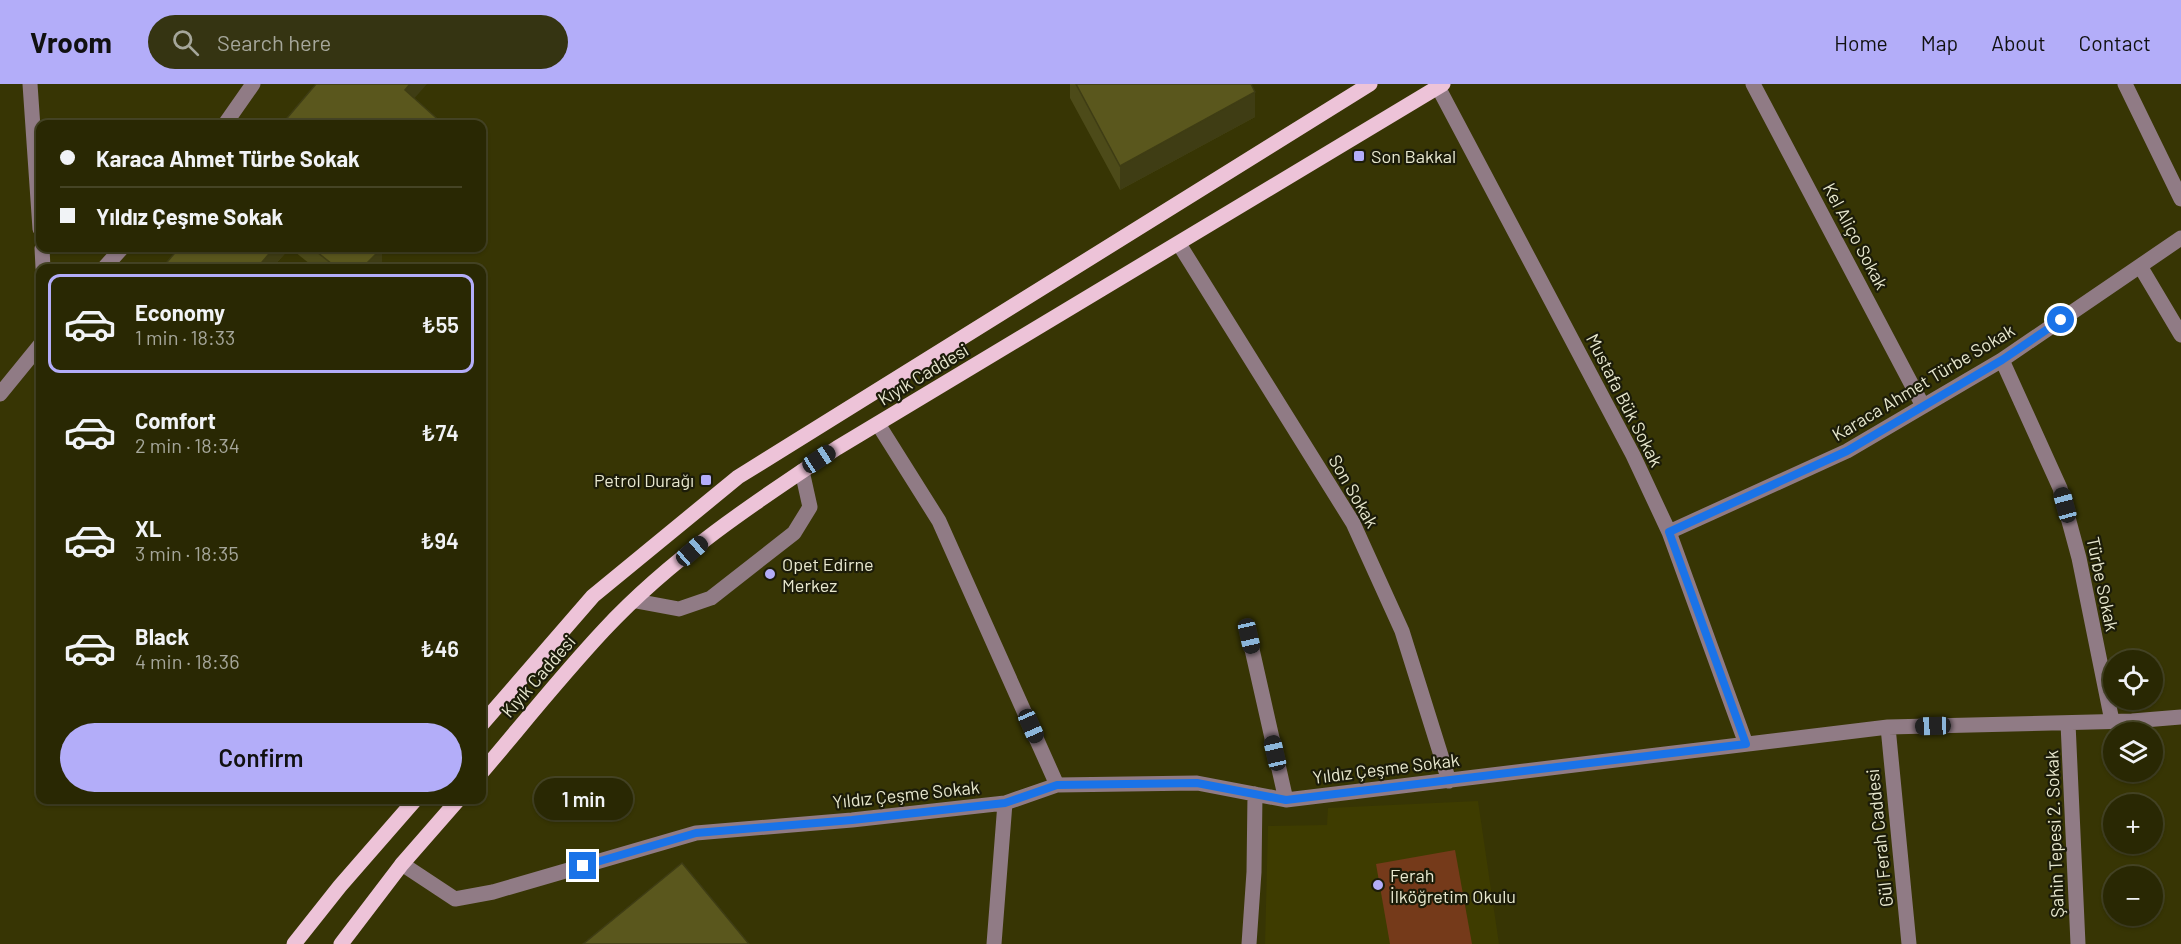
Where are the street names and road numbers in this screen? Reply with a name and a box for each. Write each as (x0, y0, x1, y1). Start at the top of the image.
street label: Kel Aliço Sokak (1819, 179, 1893, 293)
street label: Karaca Ahmet Türbe Sokak (1828, 319, 2018, 445)
street label: Mustafa Bük Sokak (1582, 330, 1668, 470)
street label: Kıyık Caddesi (874, 338, 972, 410)
street label: Son Sokak (1324, 450, 1384, 532)
street label: Türbe Sokak (2082, 535, 2124, 633)
street label: Kıyık Caddesi (496, 630, 580, 722)
street label: Yıldız Çeşme Sokak (1311, 748, 1461, 788)
street label: Şahin Tepesi 2. Sokak (2040, 750, 2068, 918)
street label: Gül Ferah Caddesi (1861, 768, 1897, 908)
street label: Yıldız Çeşme Sokak (831, 775, 981, 813)

